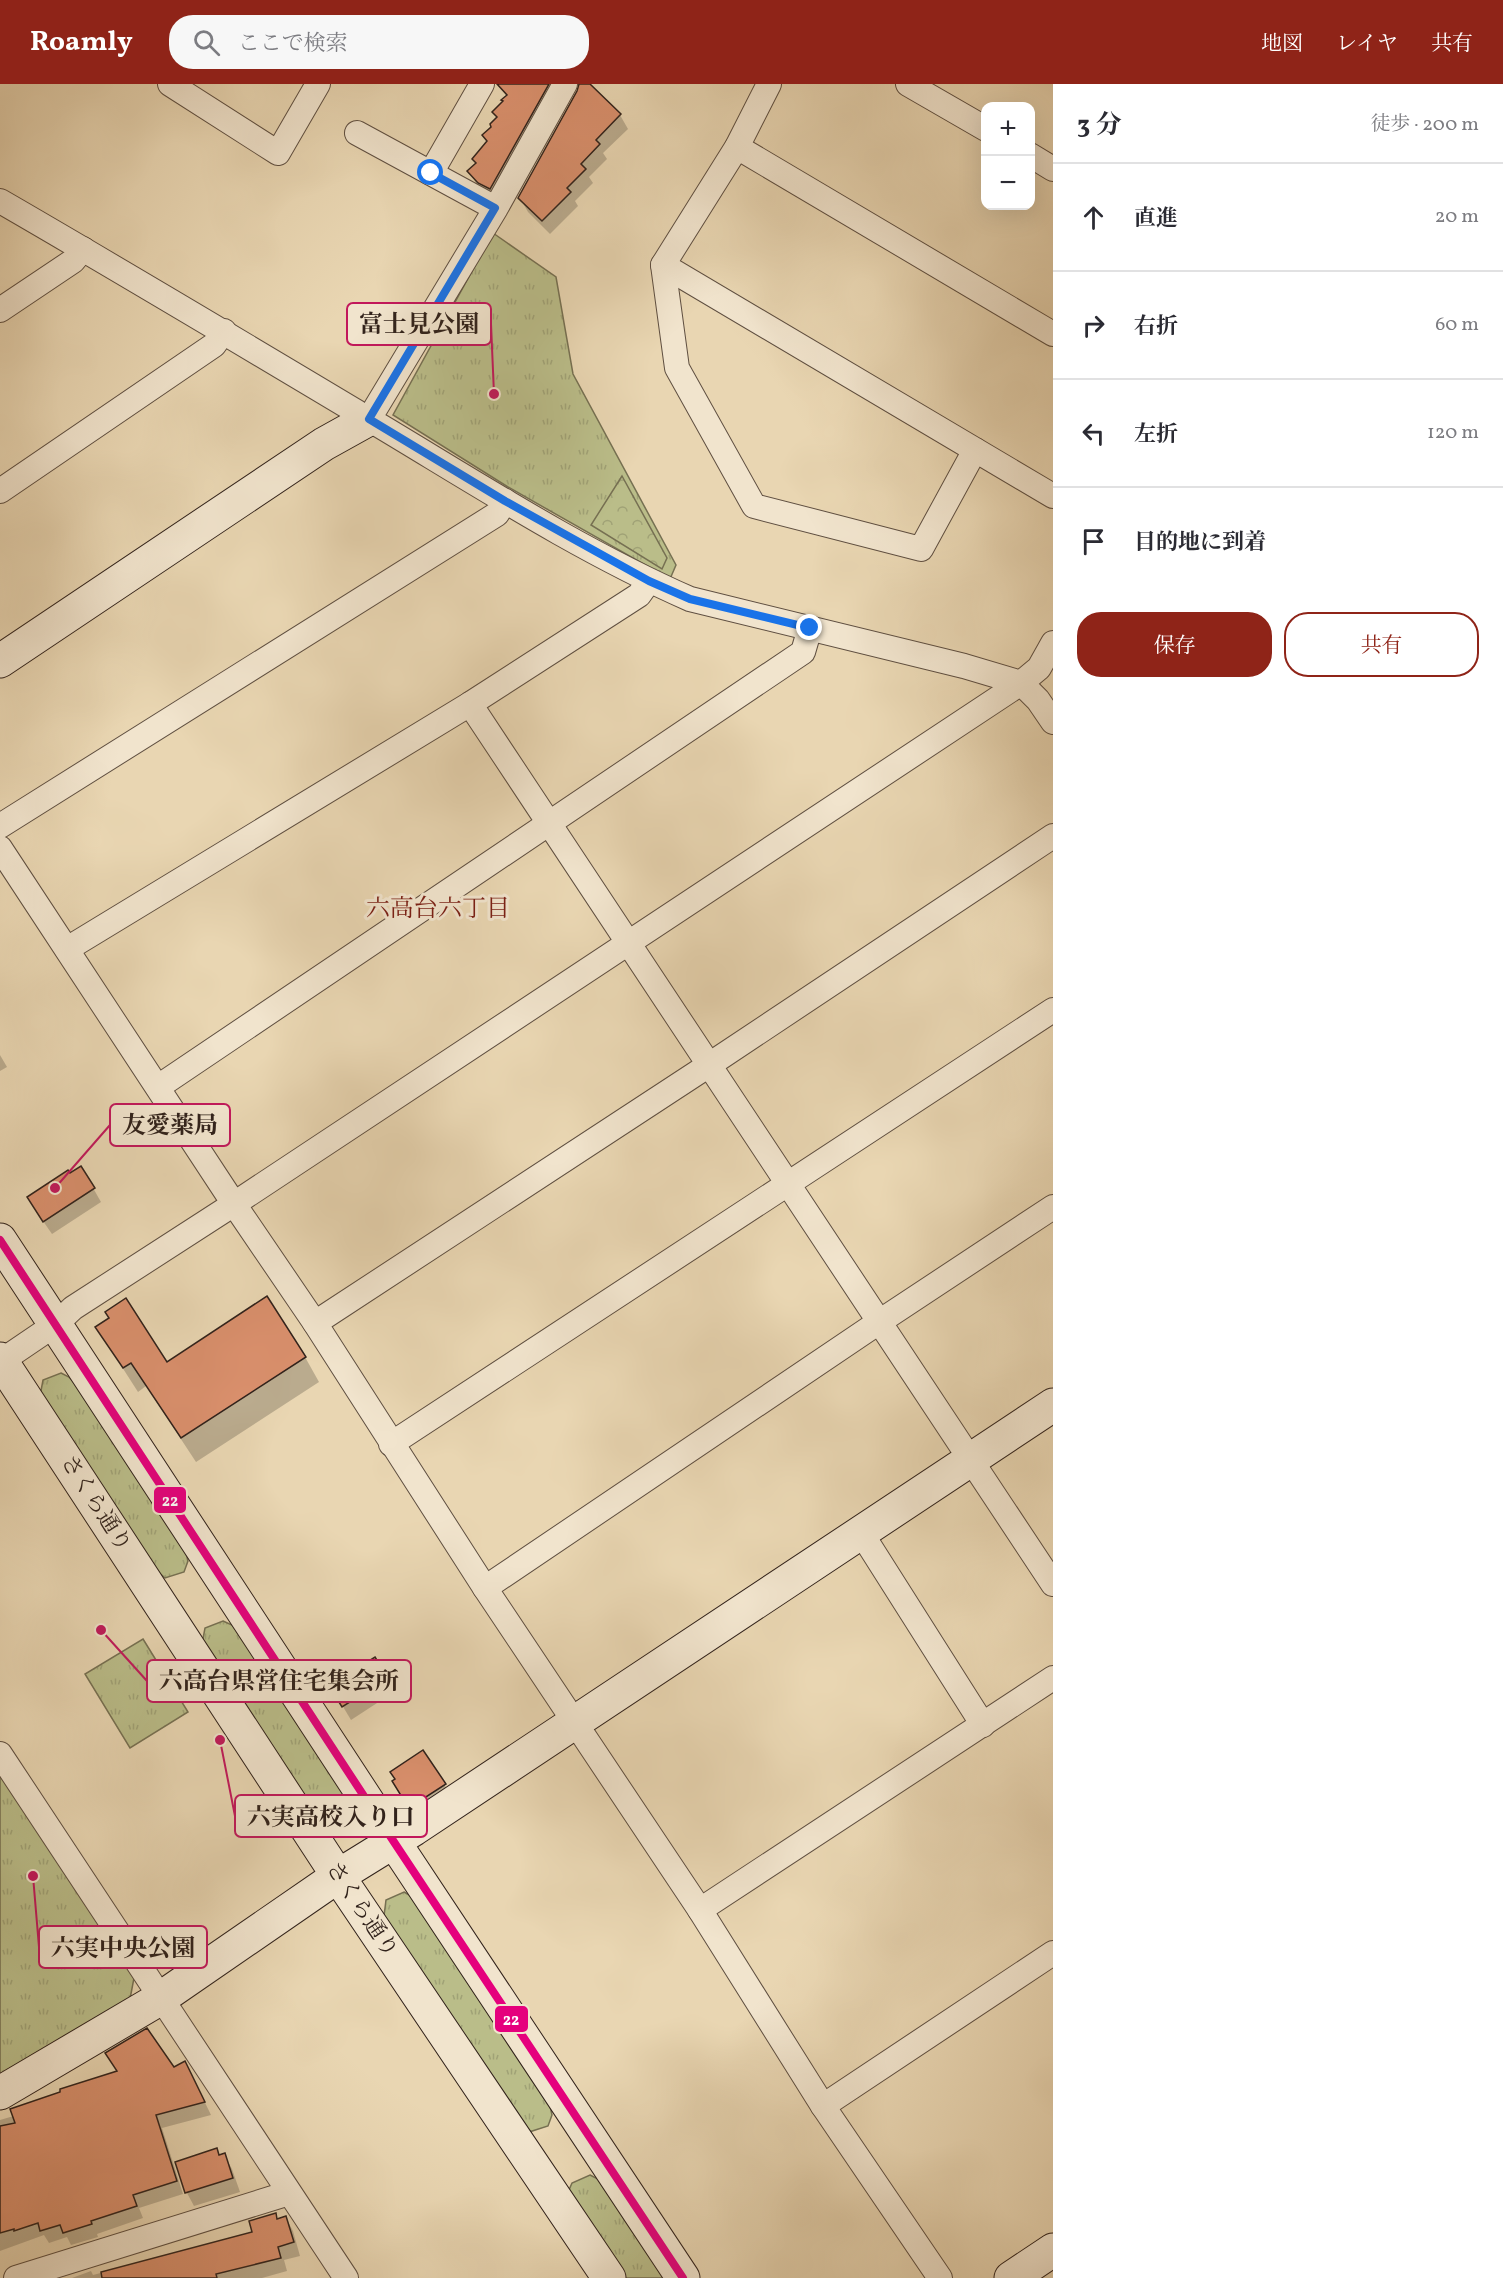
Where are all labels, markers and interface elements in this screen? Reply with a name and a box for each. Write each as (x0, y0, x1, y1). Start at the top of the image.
search box (169, 15, 589, 69)
text: Roamly (30, 23, 133, 62)
icon: search (190, 26, 223, 59)
text: ここで検索 (238, 29, 348, 60)
text: 地図 (1261, 30, 1303, 59)
text: レイヤ (1336, 30, 1398, 59)
text: 共有 (1431, 30, 1473, 59)
map controls (981, 102, 1035, 210)
button: + (981, 102, 1035, 156)
text: 3 分 (1077, 108, 1121, 144)
text: 徒歩 · 200 m (1370, 111, 1479, 139)
button: − (981, 156, 1035, 210)
route start (417, 159, 443, 185)
icon: ahead (1077, 201, 1110, 234)
text: 20 m (1435, 203, 1479, 231)
text: 直進 (1134, 204, 1178, 235)
callout: 富士見公園 (347, 303, 491, 345)
text: 富士見公園 (359, 309, 479, 343)
icon: right (1077, 309, 1110, 342)
text: 60 m (1435, 311, 1479, 339)
text: 右折 (1134, 312, 1178, 343)
icon: left (1077, 417, 1110, 450)
text: 120 m (1427, 419, 1479, 447)
text: 左折 (1134, 420, 1178, 451)
icon: arrive (1077, 525, 1110, 558)
text: 目的地に到着 (1134, 528, 1266, 559)
button: 保存 (1077, 612, 1272, 677)
button: 共有 (1284, 612, 1479, 677)
route end (796, 614, 822, 640)
district label: 六高台六丁目 (366, 893, 510, 927)
callout: 友愛薬局 (110, 1104, 230, 1146)
text: 友愛薬局 (122, 1110, 218, 1144)
street label: さくら通り (52, 1449, 138, 1559)
line badge: 22 (153, 1486, 187, 1514)
text: 22 (162, 1491, 178, 1513)
callout: 六高台県営住宅集会所 (147, 1660, 411, 1702)
text: 六高台県営住宅集会所 (159, 1666, 399, 1700)
callout: 六実高校入り口 (235, 1795, 427, 1837)
text: 六実高校入り口 (247, 1802, 415, 1836)
street label: さくら通り (317, 1856, 405, 1964)
callout: 六実中央公園 (39, 1926, 207, 1968)
text: 六実中央公園 (51, 1933, 195, 1967)
line badge: 22 (494, 2005, 529, 2033)
text: 22 (503, 2010, 519, 2032)

